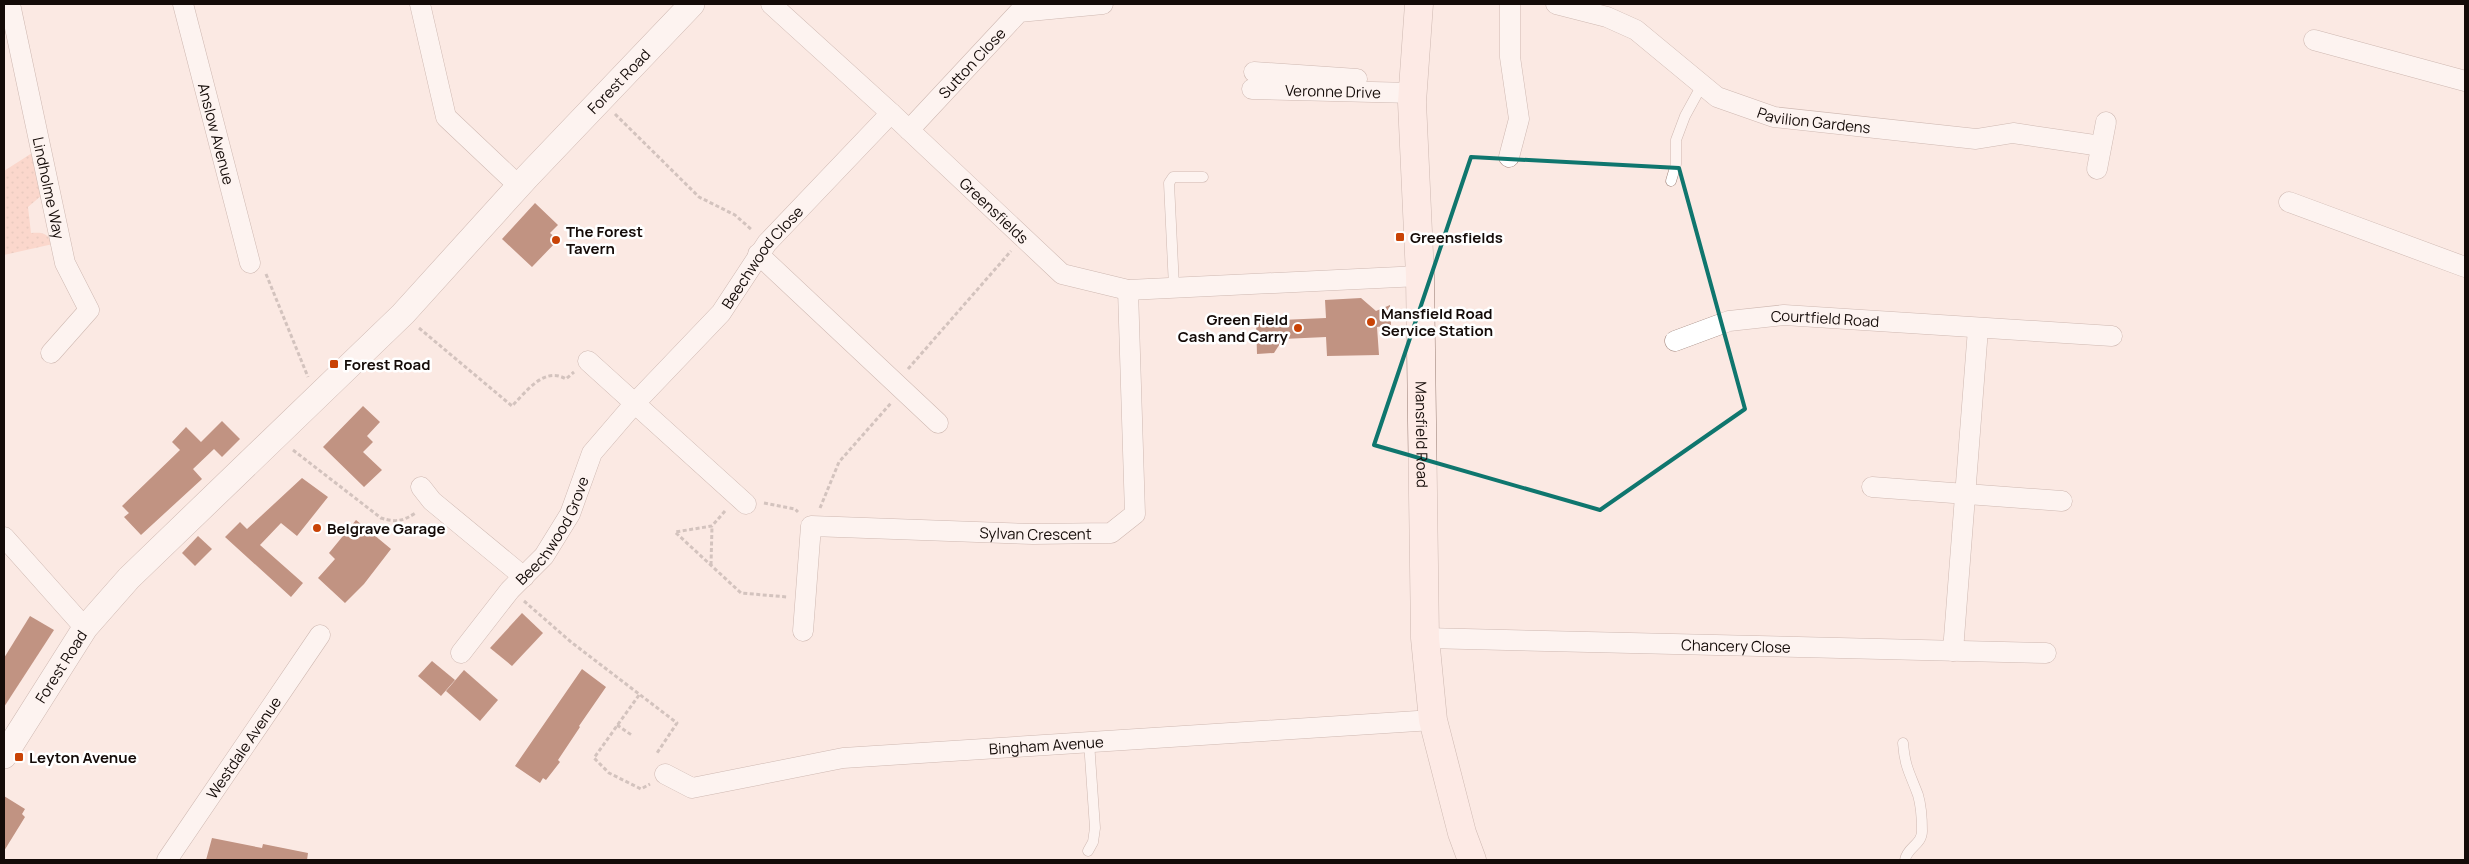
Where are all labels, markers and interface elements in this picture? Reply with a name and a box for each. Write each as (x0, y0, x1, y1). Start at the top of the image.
street label: Sutton Close (933, 23, 1010, 103)
street label: Forest Road (582, 44, 655, 118)
street label: Veronne Drive (1285, 79, 1381, 103)
street label: Anslow Avenue (193, 81, 240, 187)
street label: Pavilion Gardens (1754, 101, 1872, 138)
street label: Lindholme Way (28, 135, 70, 241)
street label: Greensfields (955, 172, 1034, 248)
street label: Beechwood Close (716, 201, 808, 313)
place label: The Forest Tavern (566, 221, 643, 259)
place label: Greensfields (1410, 227, 1503, 248)
marker: Greensfields (1394, 231, 1406, 243)
marker: The Forest Tavern (550, 234, 562, 246)
place label: Mansfield Road Service Station (1381, 303, 1493, 341)
street label: Courtfield Road (1770, 304, 1880, 332)
place label: Green Field Cash and Carry (1178, 309, 1289, 347)
marker: Mansfield Road Service Station (1365, 316, 1377, 328)
marker: Green Field Cash and Carry (1292, 322, 1304, 334)
place label: Forest Road (344, 354, 430, 375)
marker: Forest Road (328, 358, 340, 370)
street label: Mansfield Road (1411, 381, 1433, 488)
street label: Beechwood Grove (511, 473, 593, 589)
place label: Belgrave Garage (327, 518, 445, 539)
marker: Belgrave Garage (311, 522, 323, 534)
street label: Sylvan Crescent (979, 522, 1092, 545)
street label: Forest Road (30, 626, 92, 707)
street label: Chancery Close (1681, 634, 1791, 657)
street label: Westdale Avenue (201, 692, 286, 803)
street label: Bingham Avenue (988, 731, 1104, 759)
place label: Leyton Avenue (29, 747, 137, 768)
marker: Leyton Avenue (13, 751, 25, 763)

